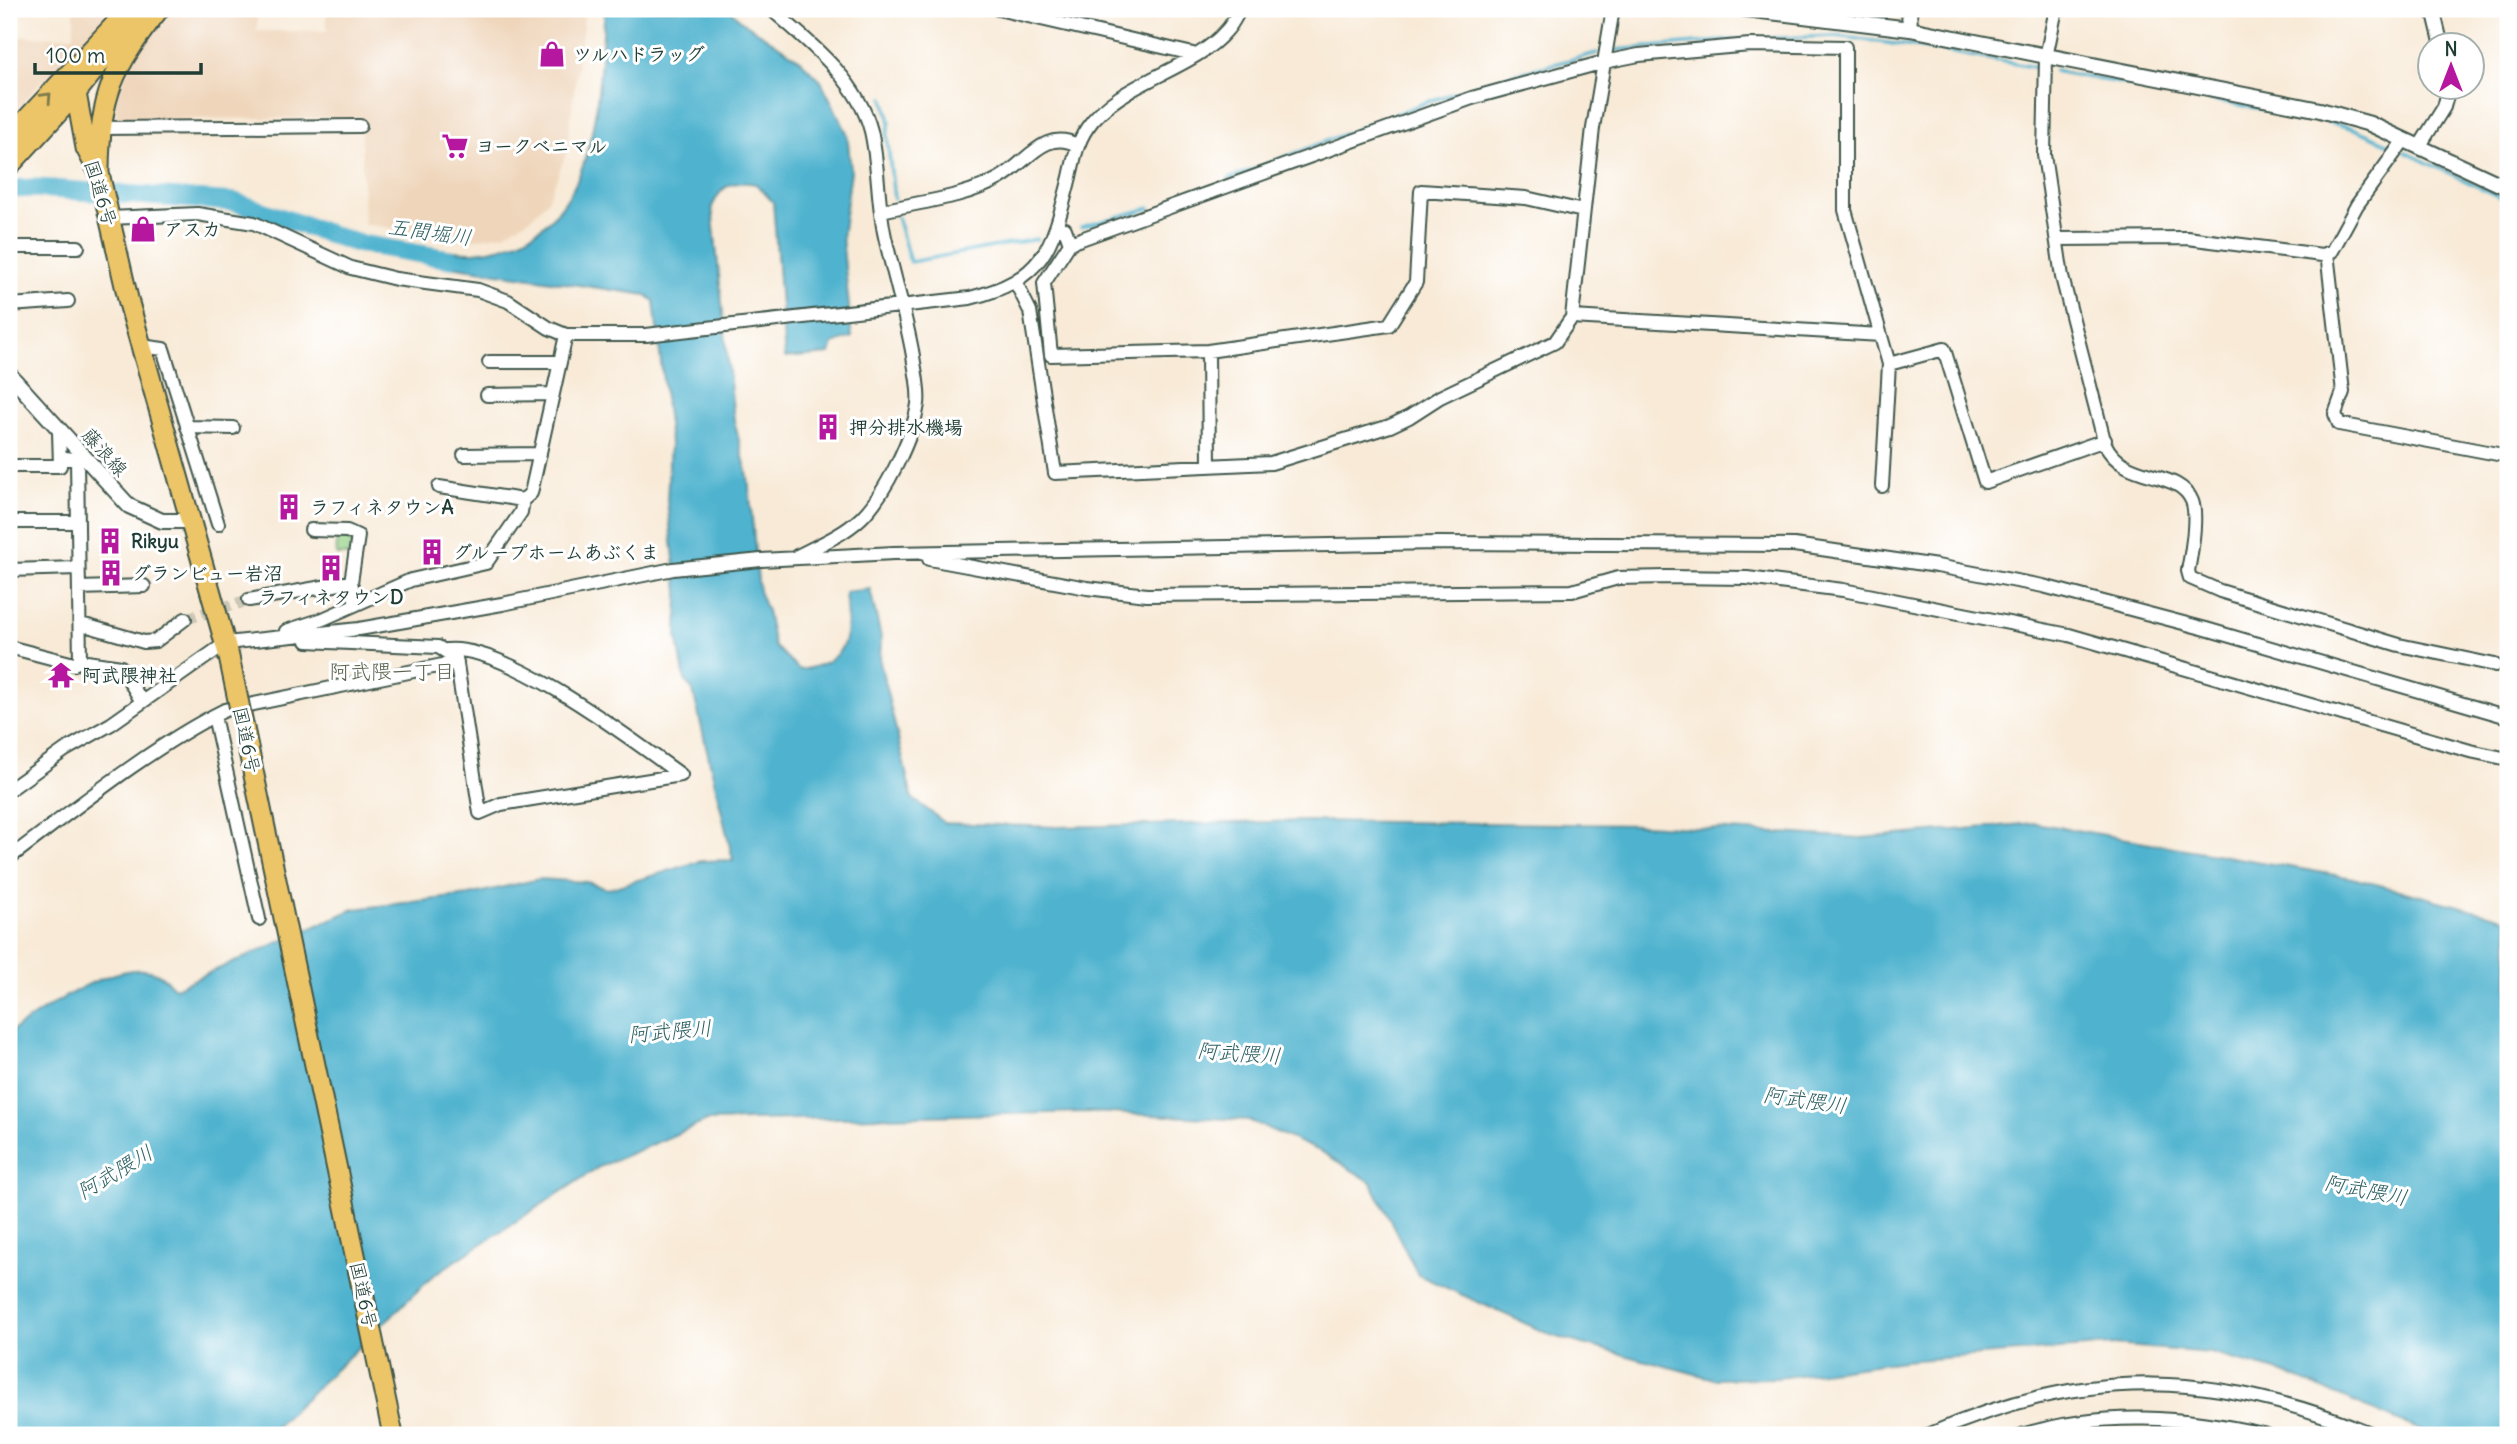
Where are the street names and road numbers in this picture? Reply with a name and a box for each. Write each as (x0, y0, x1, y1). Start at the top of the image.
street label: 国道6号 (80, 157, 122, 229)
street label: 藤浪線 (77, 423, 133, 481)
street label: 国道6号 (228, 704, 266, 776)
street label: 国道6号 (345, 1259, 383, 1331)

